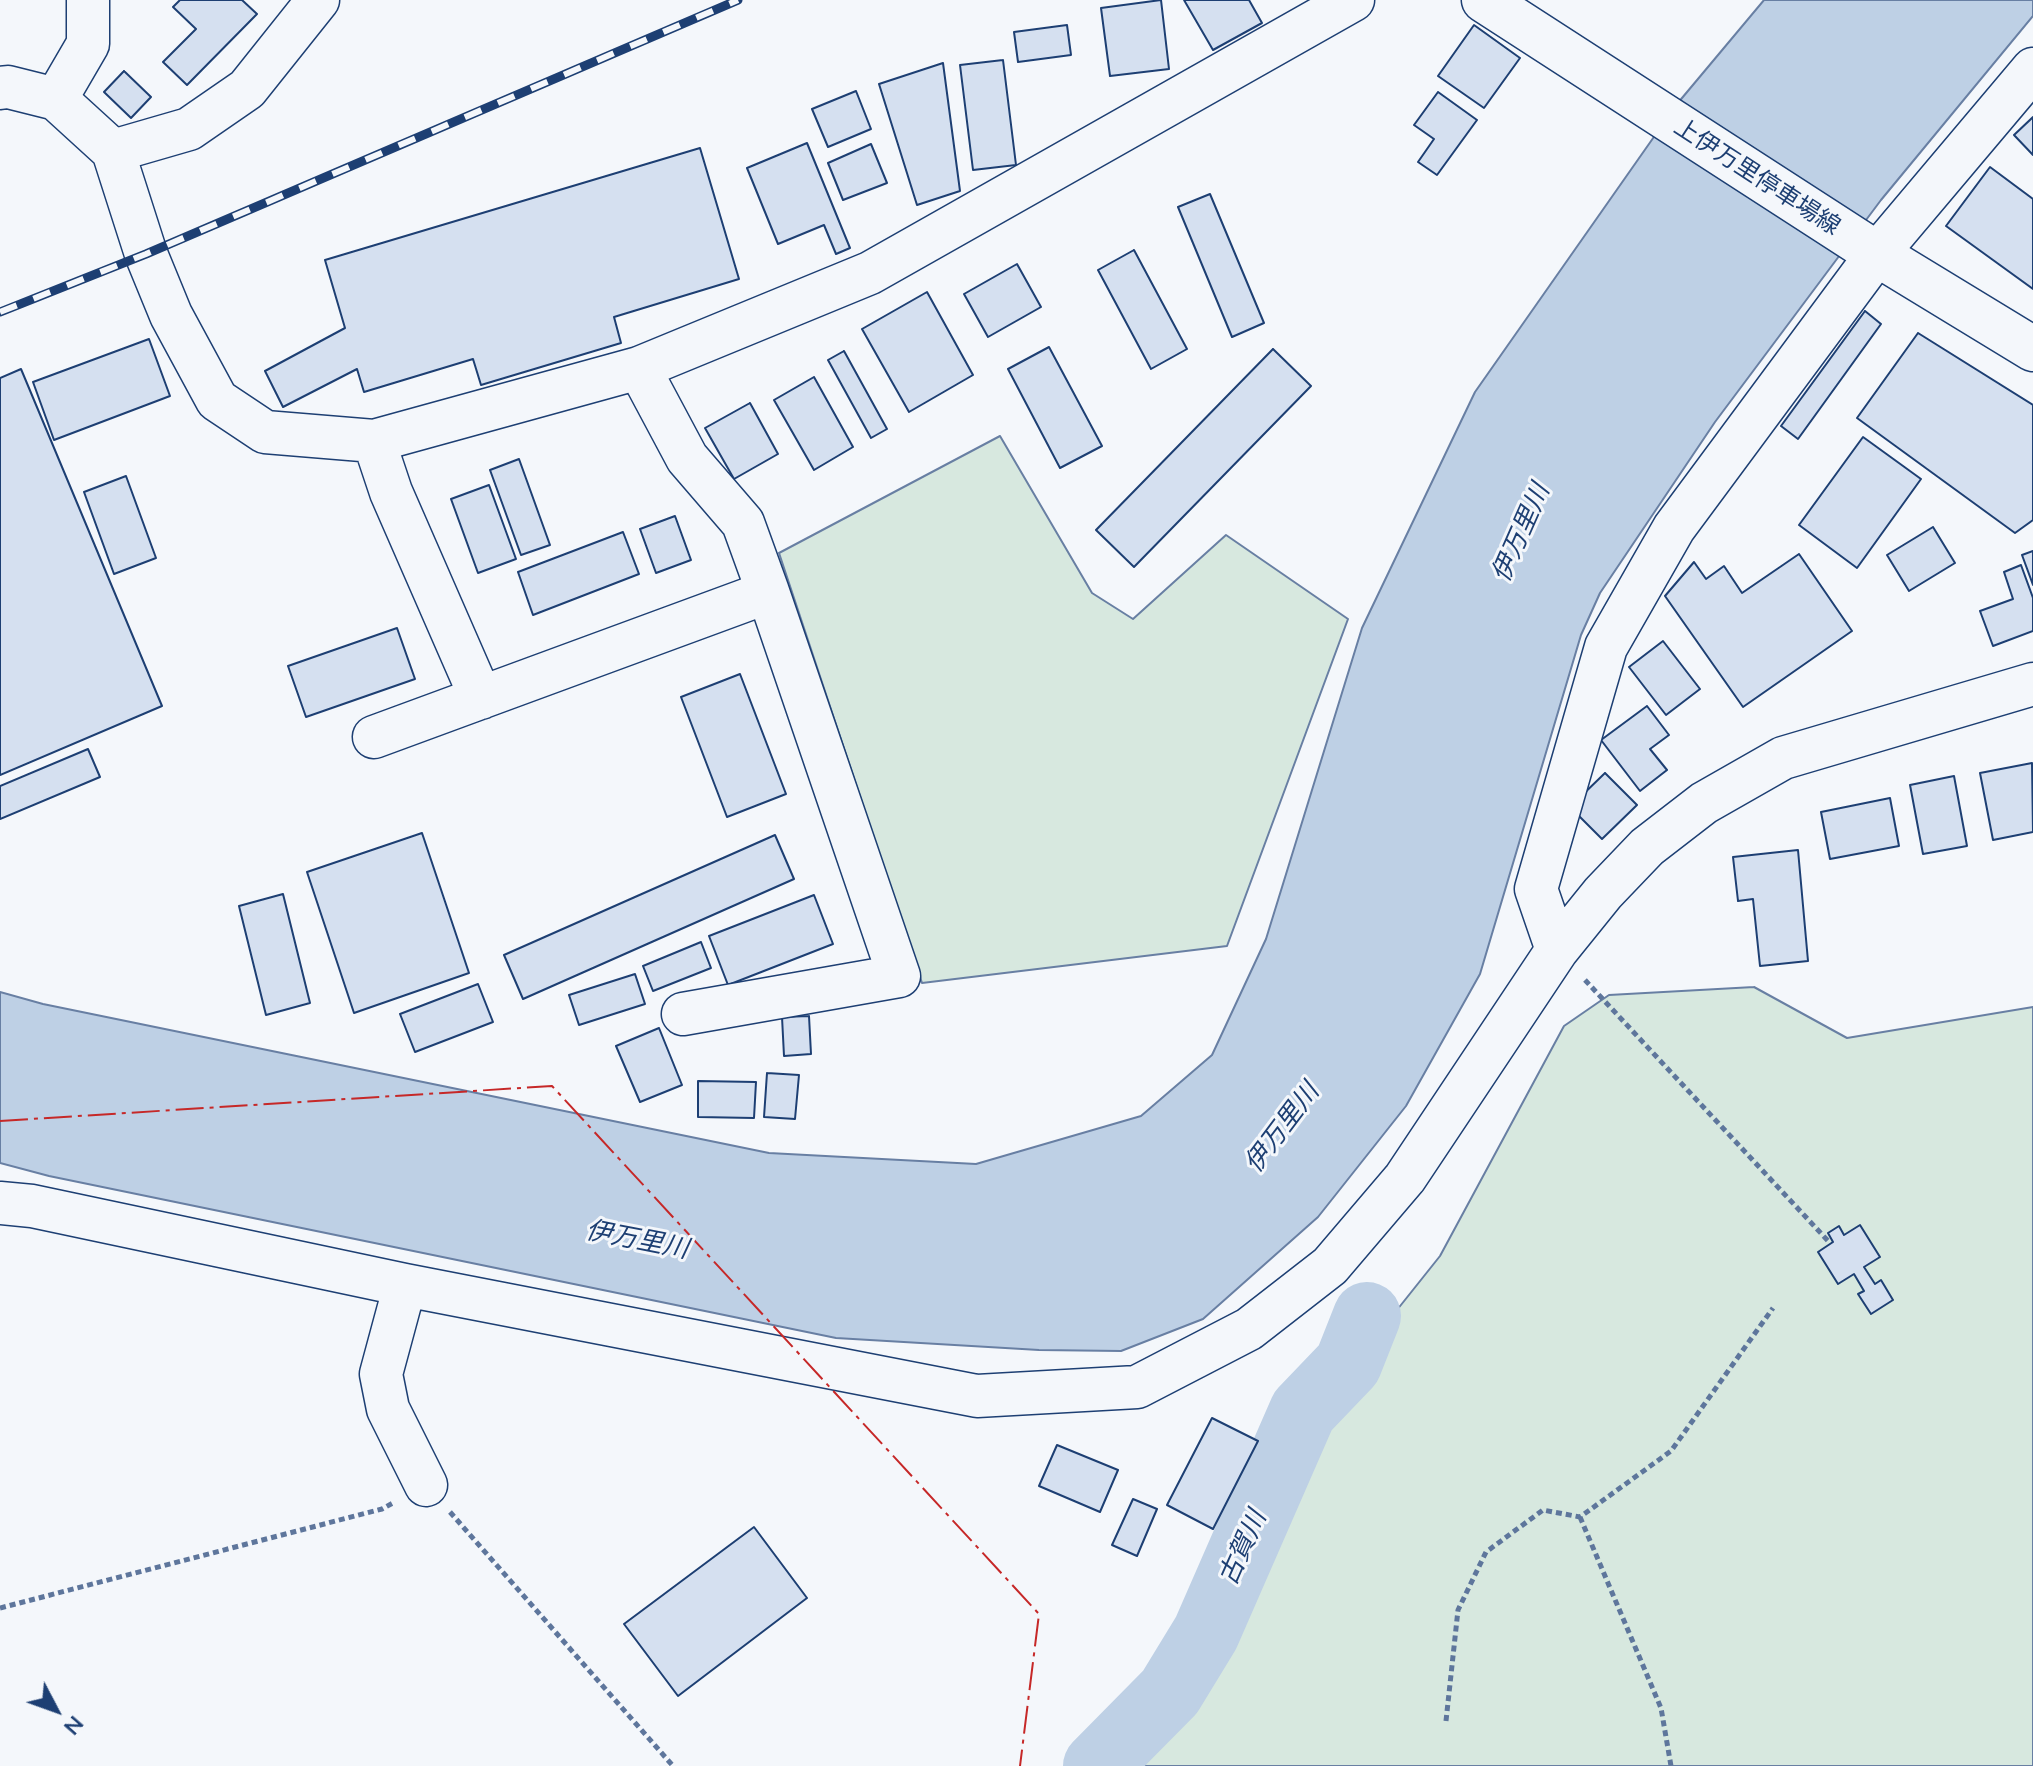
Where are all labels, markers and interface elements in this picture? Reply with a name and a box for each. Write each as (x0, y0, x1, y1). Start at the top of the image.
street label: 上伊万里停車場線 (1669, 113, 1845, 241)
water label: 伊万里川 (1486, 479, 1556, 587)
water label: 伊万里川 (1238, 1077, 1326, 1179)
water label: 伊万里川 (583, 1215, 691, 1265)
water label: 古賀川 (1213, 1506, 1273, 1590)
north arrow (16, 1670, 96, 1750)
text: N (58, 1710, 90, 1741)

